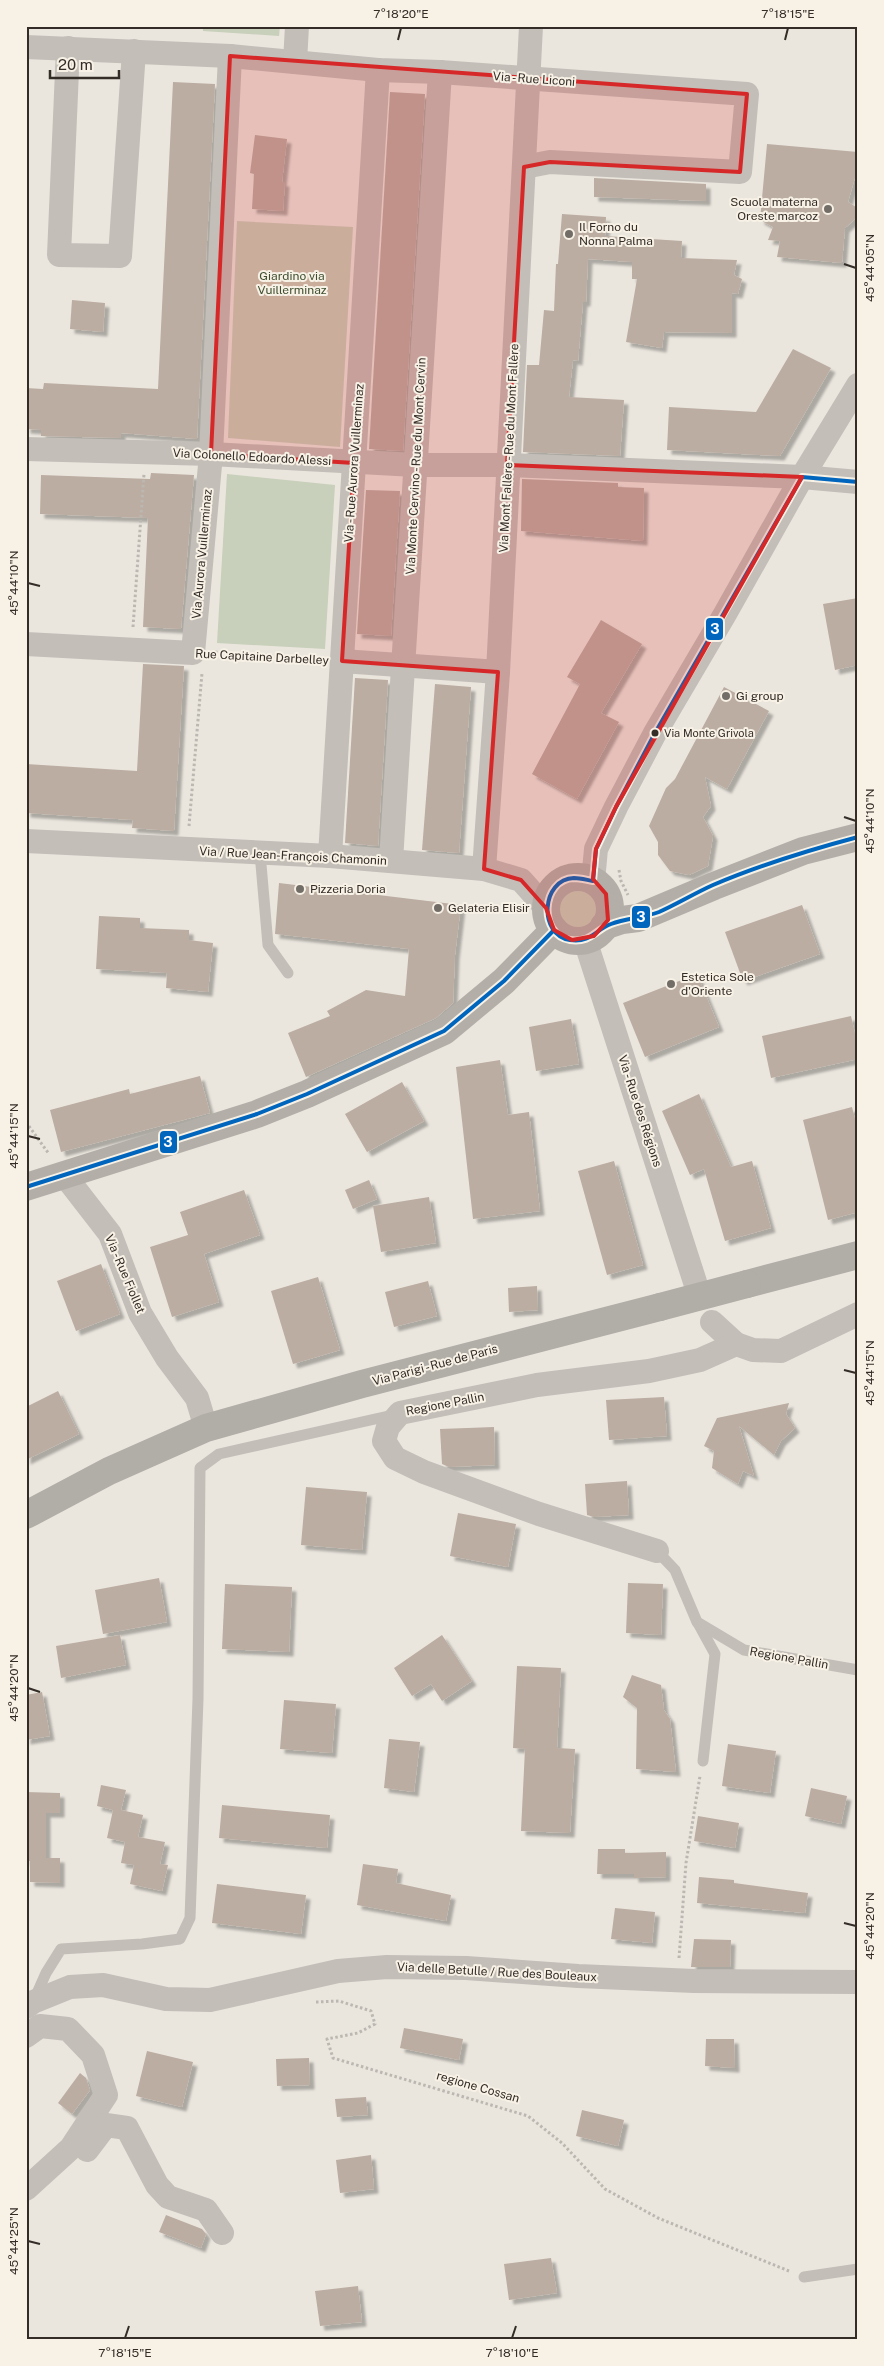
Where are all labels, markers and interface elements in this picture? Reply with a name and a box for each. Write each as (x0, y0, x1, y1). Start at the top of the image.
text: 7°18'20"E (373, 7, 429, 21)
text: 7°18'15"E (761, 7, 815, 21)
scale bar (50, 48, 119, 80)
text: 20 m (58, 56, 93, 73)
street label: Via - Rue Liconi (492, 69, 576, 89)
place label: Scuola materna Oreste marcoz (730, 195, 818, 223)
marker: Scuola materna Oreste marcoz (822, 203, 834, 215)
place label: Il Forno du Nonna Palma (579, 220, 653, 248)
marker: Il Forno du Nonna Palma (563, 228, 575, 240)
text: 45°44'05"N (863, 234, 877, 302)
park label: Giardino via Vuillerminaz (257, 269, 327, 297)
street label: Via Mont Fallère - Rue du Mont Fallère (497, 343, 521, 553)
street label: Via Monte Cervino - Rue du Mont Cervin (403, 357, 429, 575)
street label: Via - Rue Aurora Vuillerminaz (341, 383, 367, 543)
street label: Via Colonello Edoardo Alessi (172, 446, 332, 468)
street label: Via Aurora Vuillerminaz (189, 488, 215, 620)
text: 45°44'10"N (7, 550, 21, 616)
line badge: 3 (705, 617, 724, 641)
text: 3 (710, 621, 720, 637)
street label: Rue Capitaine Darbelley (195, 647, 330, 668)
place label: Gi group (736, 689, 784, 703)
marker: Gi group (720, 690, 732, 702)
place label: Via Monte Grivola (664, 727, 754, 739)
marker: Via Monte Grivola (650, 728, 660, 738)
text: 45°44'10"N (863, 788, 877, 854)
street label: Via / Rue Jean-François Chamonin (199, 844, 387, 868)
place label: Pizzeria Doria (310, 882, 386, 896)
marker: Pizzeria Doria (294, 883, 306, 895)
place label: Gelateria Elisir (448, 901, 530, 915)
marker: Gelateria Elisir (432, 902, 444, 914)
line badge: 3 (631, 905, 651, 929)
text: 3 (636, 909, 646, 925)
place label: Estetica Sole d'Oriente (681, 970, 754, 998)
marker: Estetica Sole d'Oriente (665, 978, 677, 990)
street label: Via - Rue des Régions (615, 1053, 665, 1169)
text: 45°44'15"N (7, 1103, 21, 1169)
line badge: 3 (159, 1130, 178, 1154)
text: 3 (163, 1134, 173, 1150)
street label: Via - Rue Fiollet (102, 1233, 148, 1316)
text: 45°44'15"N (863, 1340, 877, 1406)
street label: Via Parigi - Rue de Paris (371, 1342, 499, 1388)
street label: Regione Pallin (405, 1390, 485, 1418)
street label: Regione Pallin (749, 1644, 829, 1672)
text: 45°44'20"N (7, 1654, 21, 1722)
text: 45°44'20"N (863, 1892, 877, 1960)
street label: Via delle Betulle / Rue des Bouleaux (397, 1960, 598, 1984)
street label: regione Cossan (435, 2068, 521, 2106)
text: 45°44'25"N (7, 2207, 21, 2275)
text: 7°18'15"E (98, 2346, 152, 2360)
text: 7°18'10"E (485, 2346, 539, 2360)

